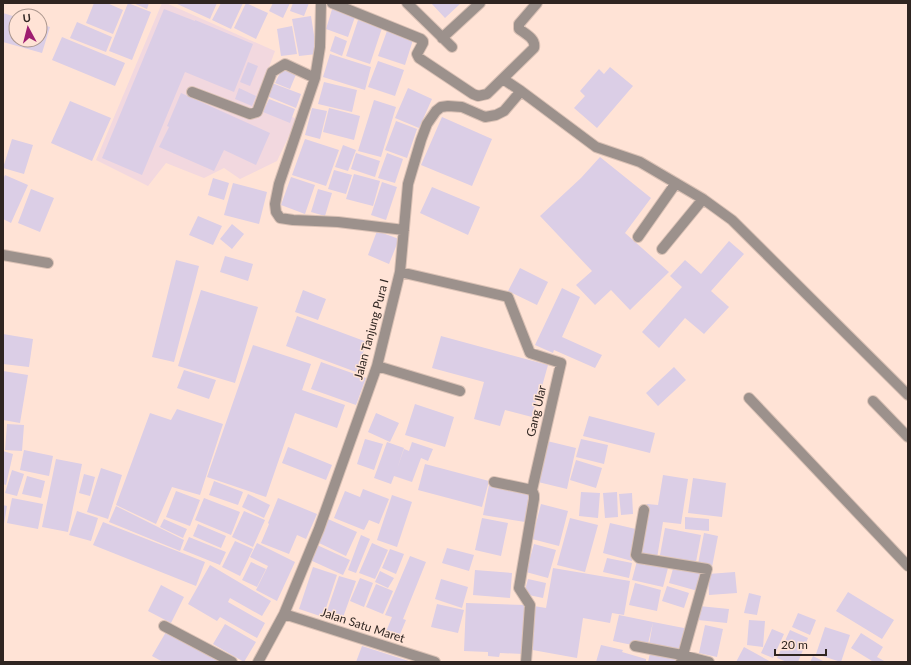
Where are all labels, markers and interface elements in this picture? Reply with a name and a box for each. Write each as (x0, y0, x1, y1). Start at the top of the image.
north arrow (8, 8, 48, 48)
text: U (22, 11, 32, 25)
street label: Jalan Tanjung Pura I (350, 277, 392, 381)
street label: Gang Ular (523, 383, 549, 438)
street label: Jalan Satu Maret (319, 604, 408, 646)
scale bar (775, 631, 826, 657)
text: 20 m (781, 637, 808, 652)

